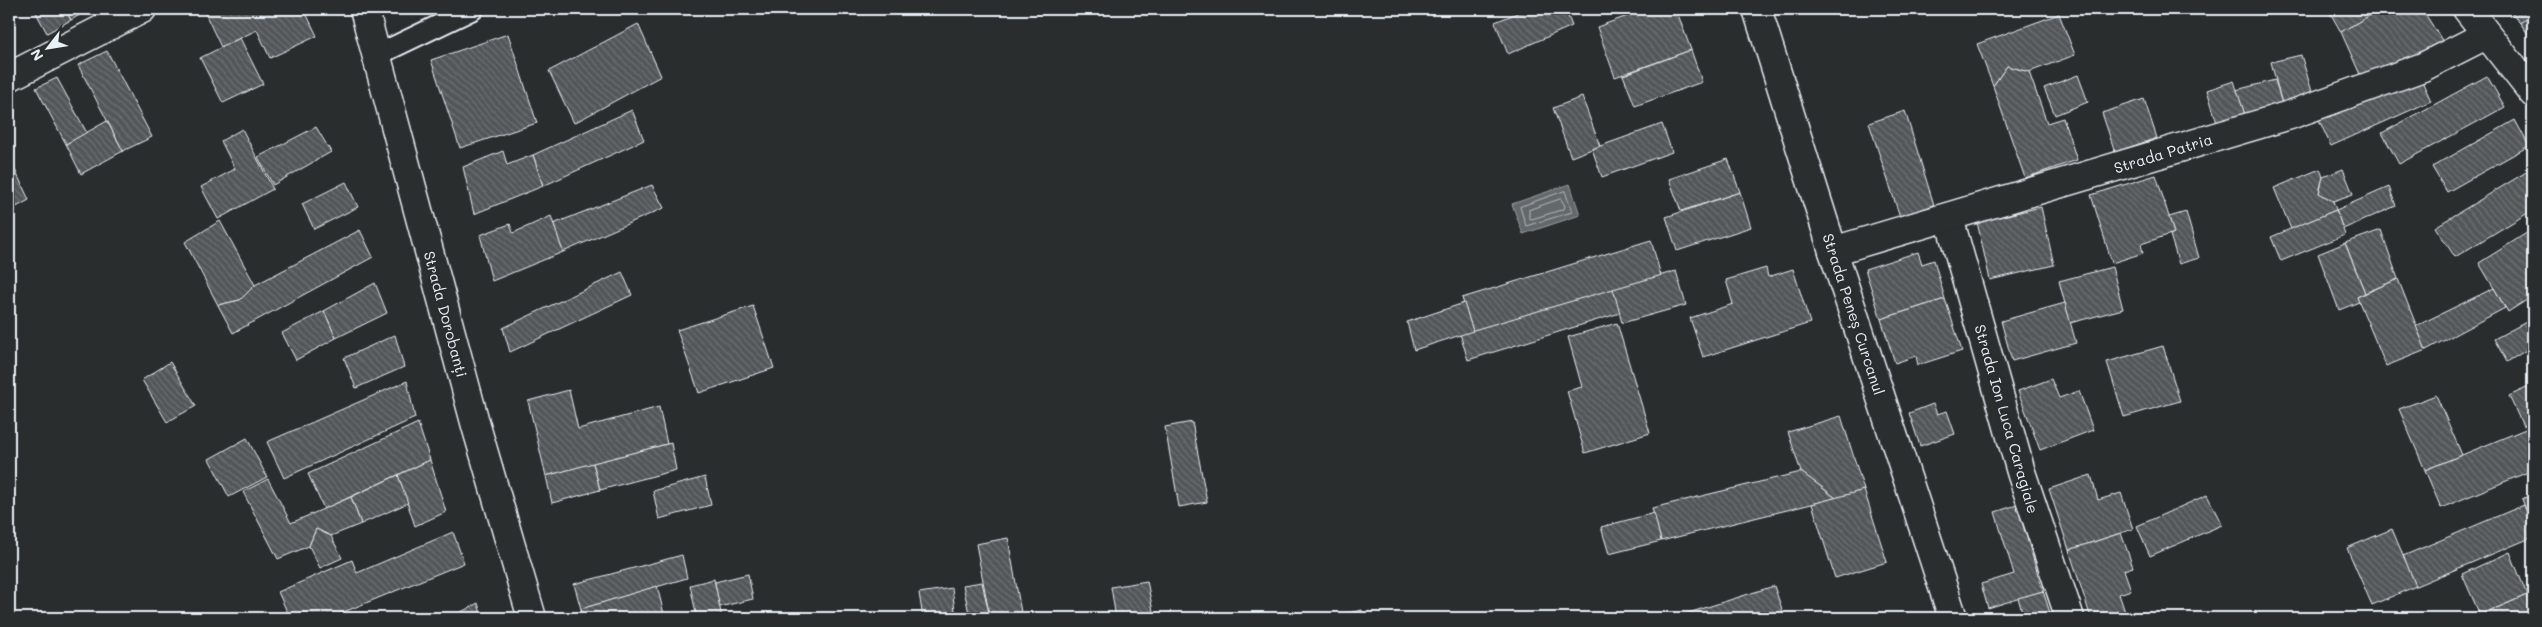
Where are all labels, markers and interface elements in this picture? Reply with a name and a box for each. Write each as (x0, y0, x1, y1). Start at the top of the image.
north arrow (22, 22, 72, 72)
text: N (26, 45, 47, 64)
street label: Strada Patria (2111, 129, 2215, 177)
street label: Strada Peneș Curcanul (1817, 231, 1890, 398)
street label: Strada Dorobanți (419, 249, 472, 379)
street label: Strada Ion Luca Caragiale (1970, 322, 2044, 516)

